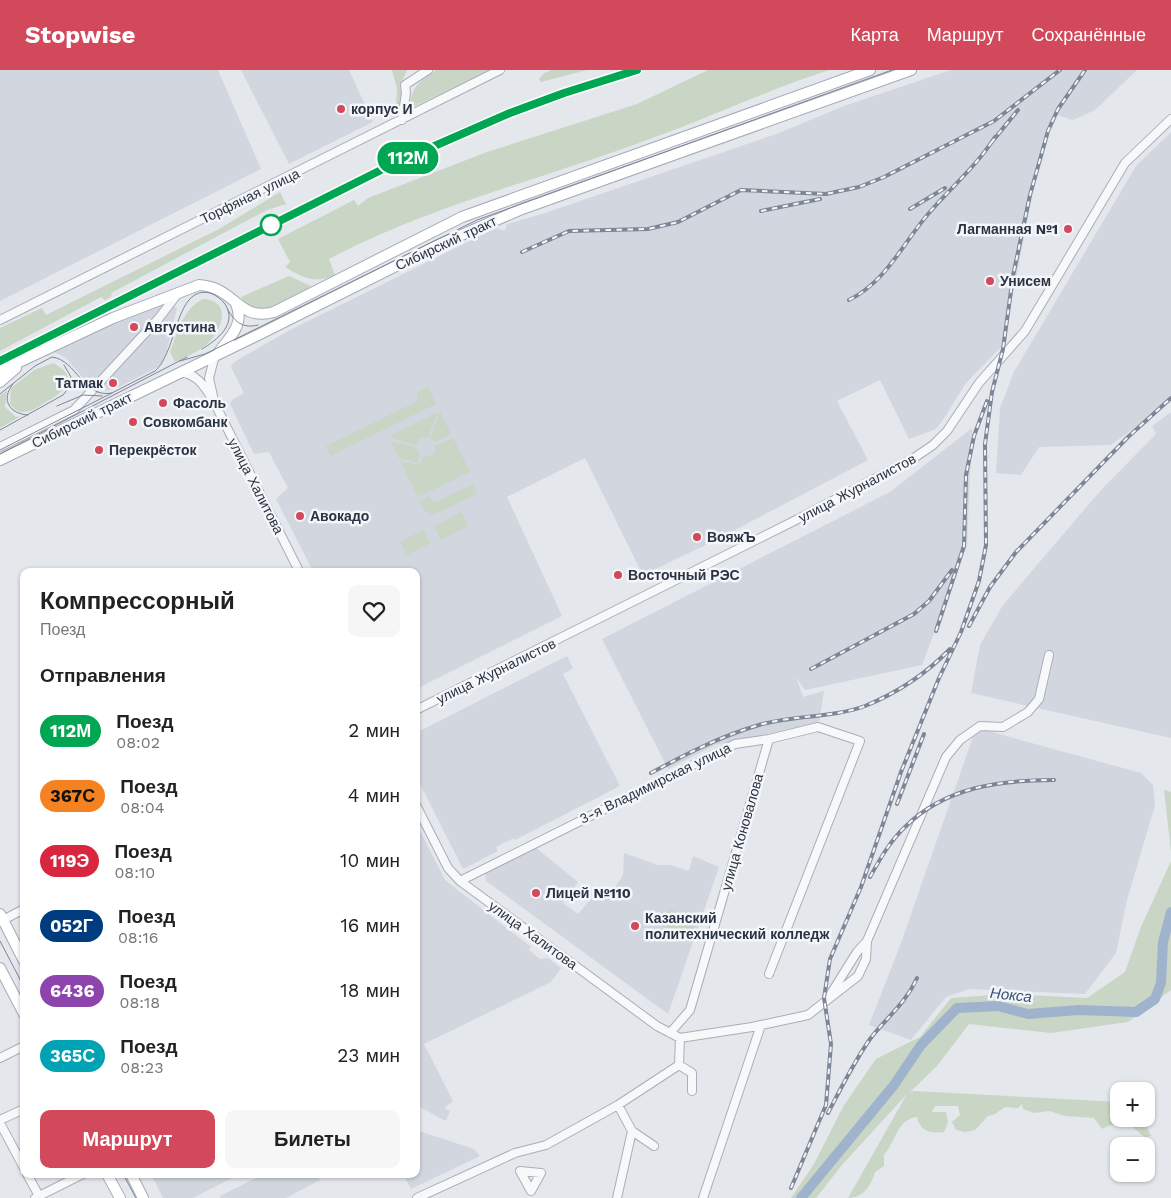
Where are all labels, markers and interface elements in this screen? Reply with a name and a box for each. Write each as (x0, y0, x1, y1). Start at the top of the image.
text: Stopwise (25, 21, 135, 49)
text: Карта (851, 24, 899, 45)
text: Маршрут (927, 24, 1003, 45)
text: Сохранённые (1031, 24, 1146, 45)
place label: корпус И (351, 101, 413, 117)
marker: корпус И (335, 103, 347, 115)
line badge: 112М (373, 142, 443, 174)
text: 112М (387, 147, 429, 168)
street label: Торфяная улица (198, 165, 302, 227)
street label: Сибирский тракт (393, 212, 500, 273)
unlabelled marker (260, 214, 282, 236)
place label: Лагманная №1 (957, 221, 1058, 237)
marker: Лагманная №1 (1062, 223, 1074, 235)
place label: Унисем (1000, 273, 1051, 289)
marker: Унисем (984, 275, 996, 287)
place label: Августина (144, 319, 216, 335)
marker: Августина (128, 321, 140, 333)
place label: Татмак (55, 375, 104, 391)
marker: Татмак (107, 377, 119, 389)
street label: Сибирский тракт (29, 388, 135, 451)
place label: Фасоль (173, 395, 227, 411)
marker: Фасоль (157, 397, 169, 409)
place label: Совкомбанк (143, 414, 229, 430)
marker: Совкомбанк (127, 416, 139, 428)
street label: улица Халитова (225, 435, 287, 537)
place label: Перекрёсток (109, 442, 198, 458)
marker: Перекрёсток (93, 444, 105, 456)
street label: улица Журналистов (796, 450, 918, 526)
place label: Авокадо (310, 508, 369, 524)
marker: Авокадо (294, 510, 306, 522)
place label: ВояжЪ (707, 529, 756, 545)
marker: ВояжЪ (691, 531, 703, 543)
place label: Восточный РЭС (628, 567, 740, 583)
marker: Восточный РЭС (612, 569, 624, 581)
button: heart (348, 585, 400, 637)
text: Компрессорный (40, 587, 235, 615)
text: Поезд (40, 620, 85, 639)
street label: улица Журналистов (434, 635, 558, 707)
text: Отправления (40, 664, 166, 687)
text: Поезд (116, 710, 174, 733)
text: 2 мин (348, 719, 400, 742)
text: 112М (50, 720, 91, 741)
text: 08:02 (116, 733, 160, 752)
street label: 3-я Владимирская улица (577, 739, 733, 827)
street label: улица Коновалова (718, 771, 766, 892)
text: Поезд (120, 775, 178, 798)
text: 4 мин (348, 784, 400, 807)
text: 367С (50, 785, 95, 806)
text: 08:04 (120, 798, 165, 817)
text: Поезд (114, 840, 172, 863)
text: 10 мин (340, 849, 400, 872)
text: 119Э (50, 850, 89, 871)
text: 08:10 (114, 863, 155, 882)
place label: Лицей №110 (546, 885, 631, 901)
marker: Лицей №110 (530, 887, 542, 899)
street label: улица Халитова (486, 898, 581, 973)
text: Поезд (118, 905, 175, 928)
place label: Казанский политехнический колледж (645, 910, 831, 942)
text: 16 мин (340, 914, 400, 937)
text: 052Г (50, 915, 93, 936)
marker: Казанский политехнический колледж (629, 920, 641, 932)
text: 08:16 (118, 928, 158, 947)
text: Поезд (119, 970, 177, 993)
text: 18 мин (340, 979, 400, 1002)
text: 6436 (50, 980, 94, 1001)
water label: Нокса (989, 984, 1033, 1006)
text: 08:18 (119, 993, 160, 1012)
text: Поезд (120, 1035, 178, 1058)
text: 23 мин (337, 1044, 400, 1067)
text: 365С (50, 1045, 95, 1066)
text: 08:23 (120, 1058, 163, 1077)
map controls (1110, 1082, 1155, 1182)
button: + (1110, 1082, 1155, 1127)
button: Маршрут (40, 1110, 215, 1168)
button: Билеты (225, 1110, 400, 1168)
button: − (1110, 1137, 1155, 1182)

